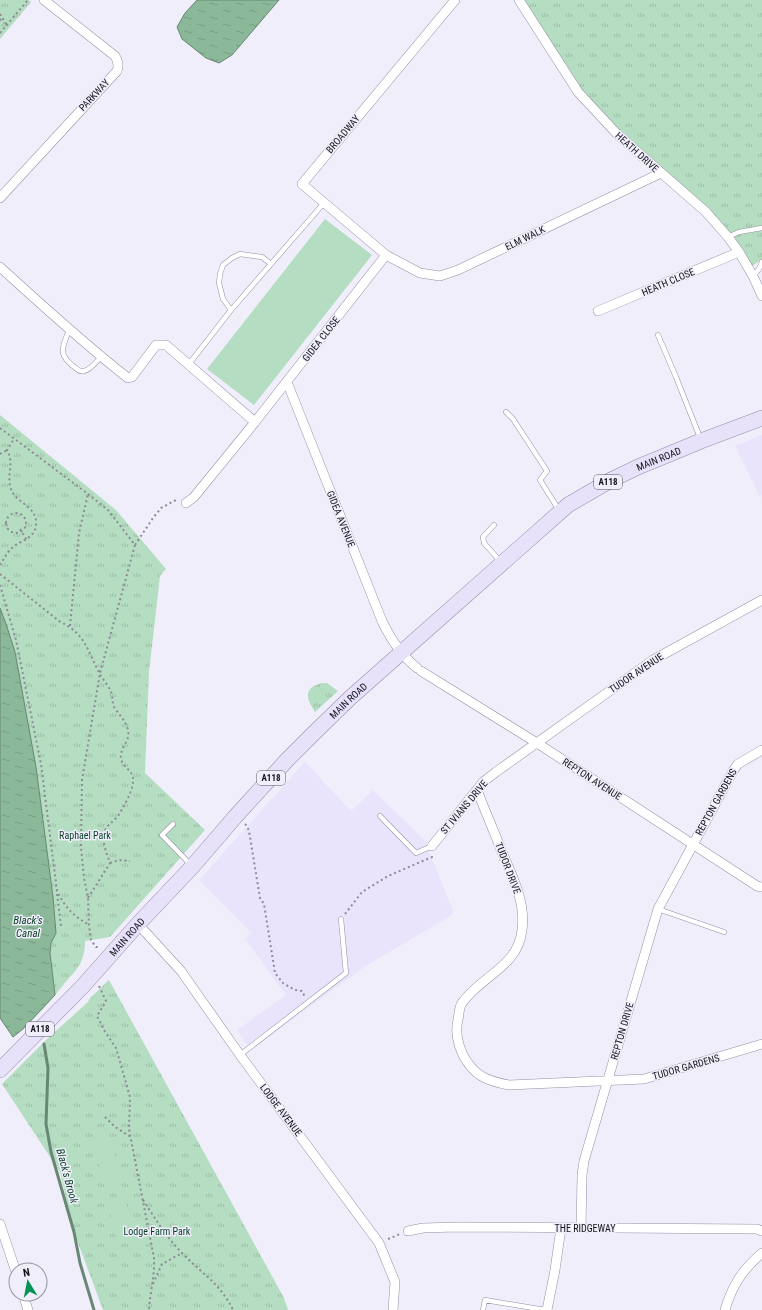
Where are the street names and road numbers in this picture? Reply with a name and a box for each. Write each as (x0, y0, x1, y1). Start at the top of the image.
street label: PARKWAY (77, 76, 112, 113)
street label: BROADWAY (324, 112, 363, 155)
street label: HEATH DRIVE (613, 130, 661, 174)
street label: ELM WALK (503, 223, 547, 252)
street label: HEATH CLOSE (640, 266, 696, 298)
street label: GIDEA CLOSE (300, 315, 342, 363)
street label: MAIN ROAD (635, 444, 683, 473)
road number: A118 (594, 475, 622, 489)
street label: GIDEA AVENUE (325, 489, 357, 549)
street label: TUDOR AVENUE (607, 651, 665, 695)
street label: MAIN ROAD (327, 680, 369, 720)
street label: REPTON AVENUE (560, 756, 624, 802)
street label: REPTON GARDENS (693, 767, 739, 837)
road number: A118 (257, 771, 285, 785)
street label: ST IVIANS DRIVE (438, 778, 490, 836)
street label: TUDOR DRIVE (493, 841, 523, 895)
street label: MAIN ROAD (107, 915, 147, 958)
street label: REPTON DRIVE (609, 1001, 635, 1061)
road number: A118 (26, 1022, 54, 1036)
street label: TUDOR GARDENS (651, 1052, 721, 1082)
street label: LODGE AVENUE (258, 1082, 304, 1138)
street label: THE RIDGEWAY (554, 1223, 616, 1234)

